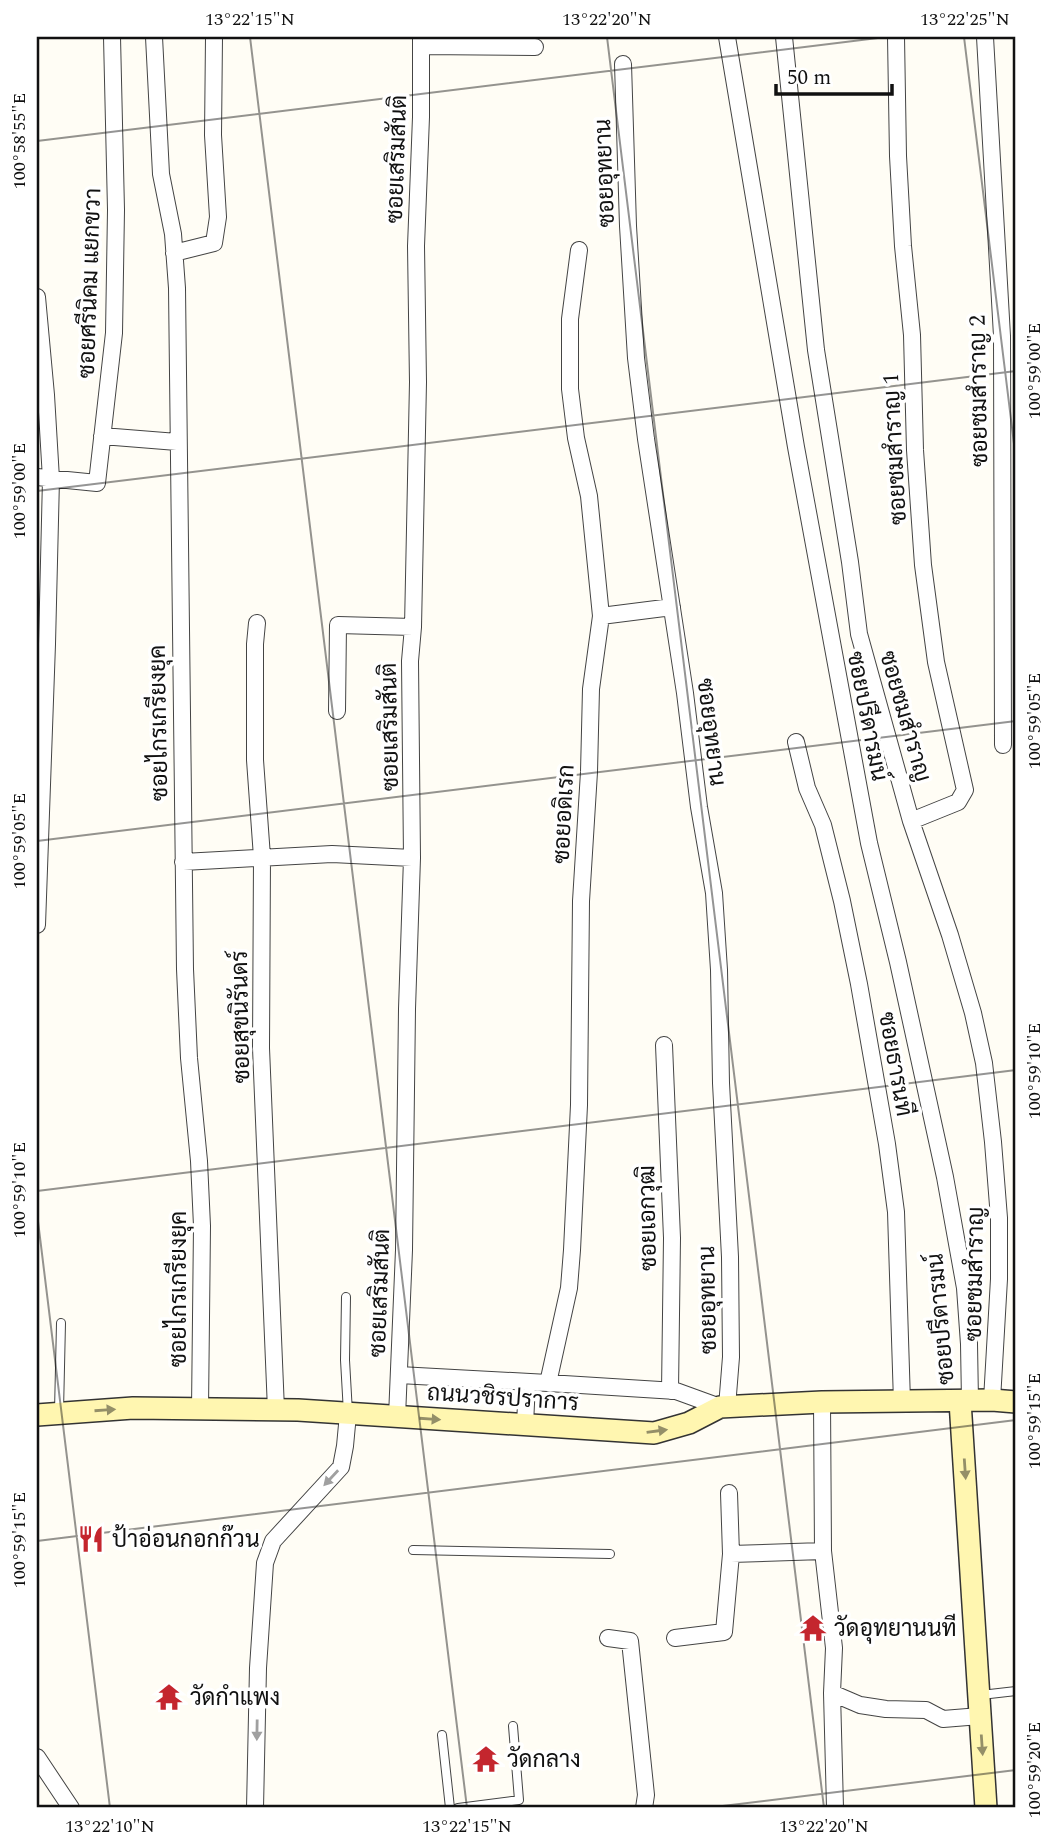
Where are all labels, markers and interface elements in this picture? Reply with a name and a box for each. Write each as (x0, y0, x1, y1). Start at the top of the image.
text: 13°22'15"N (205, 6, 295, 33)
text: 13°22'20"N (562, 6, 652, 33)
text: 13°22'25"N (920, 6, 1010, 33)
scale bar (776, 52, 892, 96)
text: 50 m (787, 62, 831, 94)
text: 100°58'55"E (6, 93, 33, 189)
street label: ซอยเสริมสันติ (378, 94, 417, 224)
street label: ซอยอุทยาน (586, 118, 625, 228)
street label: ซอยศรีนิคม แยกขวา (70, 187, 111, 379)
street label: ซอยชมสำราญ 2 (961, 315, 998, 467)
text: 100°59'00"E (1021, 323, 1048, 419)
street label: ซอยชมสำราญ 1 (874, 372, 917, 526)
text: 100°59'00"E (6, 443, 33, 539)
street label: ซอยไกรเกรียงยุค (141, 645, 178, 801)
street label: ซอยชมสำราญ (869, 647, 940, 786)
street label: ซอยปรีดารมน์ (837, 648, 896, 784)
street label: ซอยเสริมสันติ (372, 662, 409, 792)
text: 100°59'05"E (1021, 673, 1048, 769)
street label: ซอยอุทยาน (687, 676, 734, 788)
street label: ซอยอดิเรก (544, 764, 585, 865)
text: 100°59'05"E (6, 793, 33, 889)
street label: ซอยสุขนิรันดร์ (223, 950, 260, 1084)
street label: ซอยธารนที (868, 1009, 921, 1119)
text: 100°59'10"E (1021, 1023, 1048, 1119)
text: 100°59'10"E (6, 1142, 33, 1238)
street label: ซอยเอกวุฒิ (630, 1165, 667, 1271)
street label: ซอยชมสำราญ (957, 1206, 994, 1342)
street label: ซอยไกรเกรียงยุค (162, 1211, 197, 1367)
street label: ซอยเสริมสันติ (361, 1228, 400, 1358)
street label: ซอยอุทยาน (690, 1245, 727, 1354)
street label: ซอยปรีดารมน์ (918, 1252, 965, 1386)
text: 100°59'15"E (1021, 1373, 1048, 1469)
street label: ถนนวชิรปราการ (426, 1376, 580, 1421)
one-way arrow (94, 1404, 116, 1415)
one-way arrow (419, 1414, 441, 1425)
one-way arrow (646, 1425, 668, 1436)
one-way arrow (959, 1458, 970, 1480)
one-way arrow (323, 1469, 339, 1487)
text: 100°59'15"E (6, 1492, 33, 1588)
place label: ป้าอ่อนกอกก๊วน (112, 1523, 260, 1558)
restaurant icon: ป้าอ่อนกอกก๊วน (76, 1524, 106, 1554)
place label: วัดอุทยานนที (834, 1612, 957, 1647)
temple icon: วัดอุทยานนที (798, 1613, 828, 1643)
place label: วัดกำแพง (190, 1681, 280, 1716)
temple icon: วัดกำแพง (154, 1682, 184, 1712)
one-way arrow (251, 1719, 263, 1741)
text: 100°59'20"E (1021, 1722, 1048, 1818)
one-way arrow (976, 1734, 987, 1756)
place label: วัดกลาง (507, 1743, 581, 1778)
temple icon: วัดกลาง (471, 1744, 501, 1774)
text: 13°22'10"N (65, 1813, 155, 1840)
text: 13°22'15"N (422, 1813, 512, 1840)
text: 13°22'20"N (779, 1813, 869, 1840)

